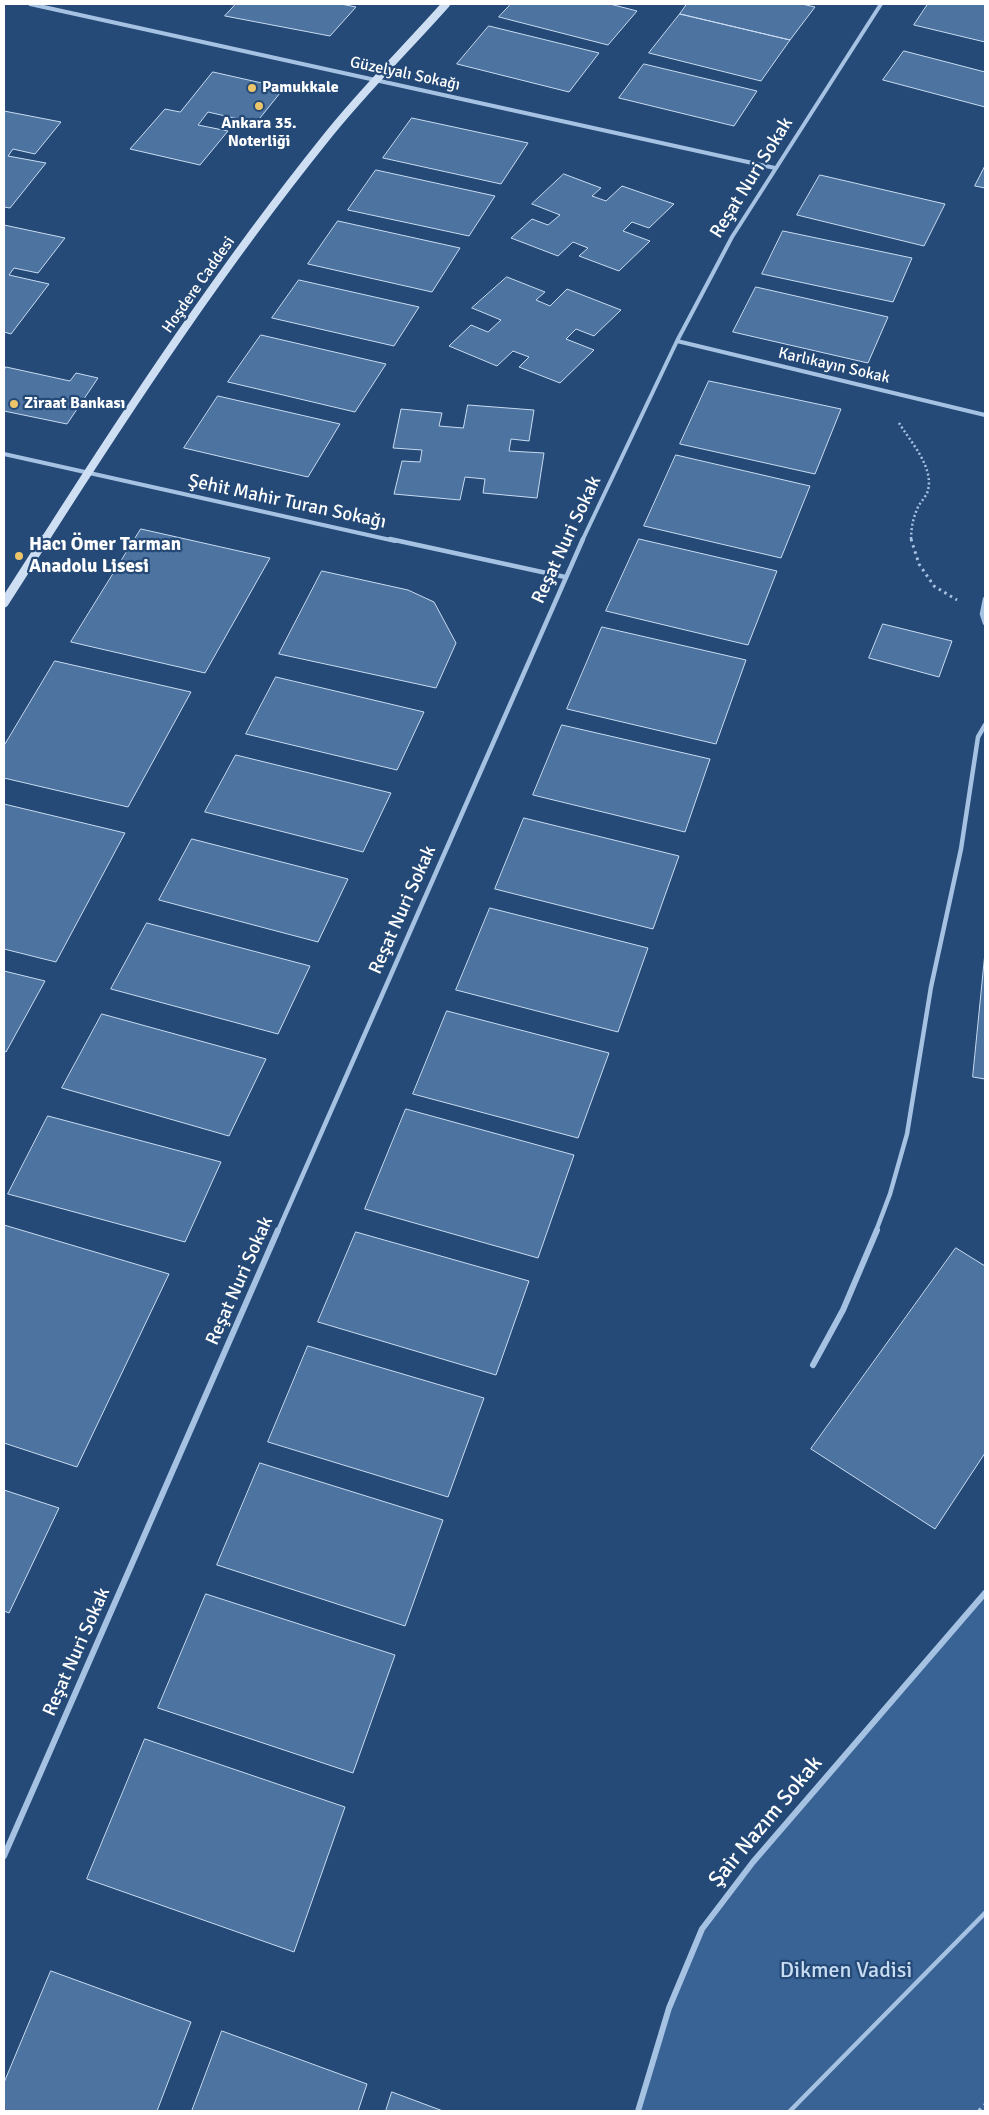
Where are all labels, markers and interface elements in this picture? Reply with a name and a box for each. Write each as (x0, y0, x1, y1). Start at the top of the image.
street label: Güzelyalı Sokağı (348, 53, 462, 95)
place label: Pamukkale (262, 78, 339, 98)
marker: Pamukkale (246, 82, 258, 94)
marker: Ankara 35. Noterliği (253, 100, 265, 112)
street label: Reşat Nuri Sokak (706, 113, 798, 243)
place label: Ankara 35. Noterliği (221, 114, 297, 152)
street label: Hoşdere Caddesi (159, 233, 239, 337)
street label: Karlıkayın Sokak (776, 344, 892, 388)
place label: Ziraat Bankası (24, 394, 125, 414)
marker: Ziraat Bankası (8, 398, 20, 410)
street label: Şehit Mahir Turan Sokağı (186, 470, 388, 534)
street label: Reşat Nuri Sokak (527, 473, 607, 607)
place label: Hacı Ömer Tarman Anadolu Lisesi (29, 534, 181, 578)
marker: Hacı Ömer Tarman Anadolu Lisesi (13, 550, 25, 562)
street label: Reşat Nuri Sokak (364, 842, 442, 978)
street label: Reşat Nuri Sokak (201, 1213, 279, 1349)
street label: Reşat Nuri Sokak (38, 1584, 116, 1720)
street label: Şair Nazım Sokak (703, 1751, 829, 1893)
park label: Dikmen Vadisi (780, 1958, 912, 1984)

